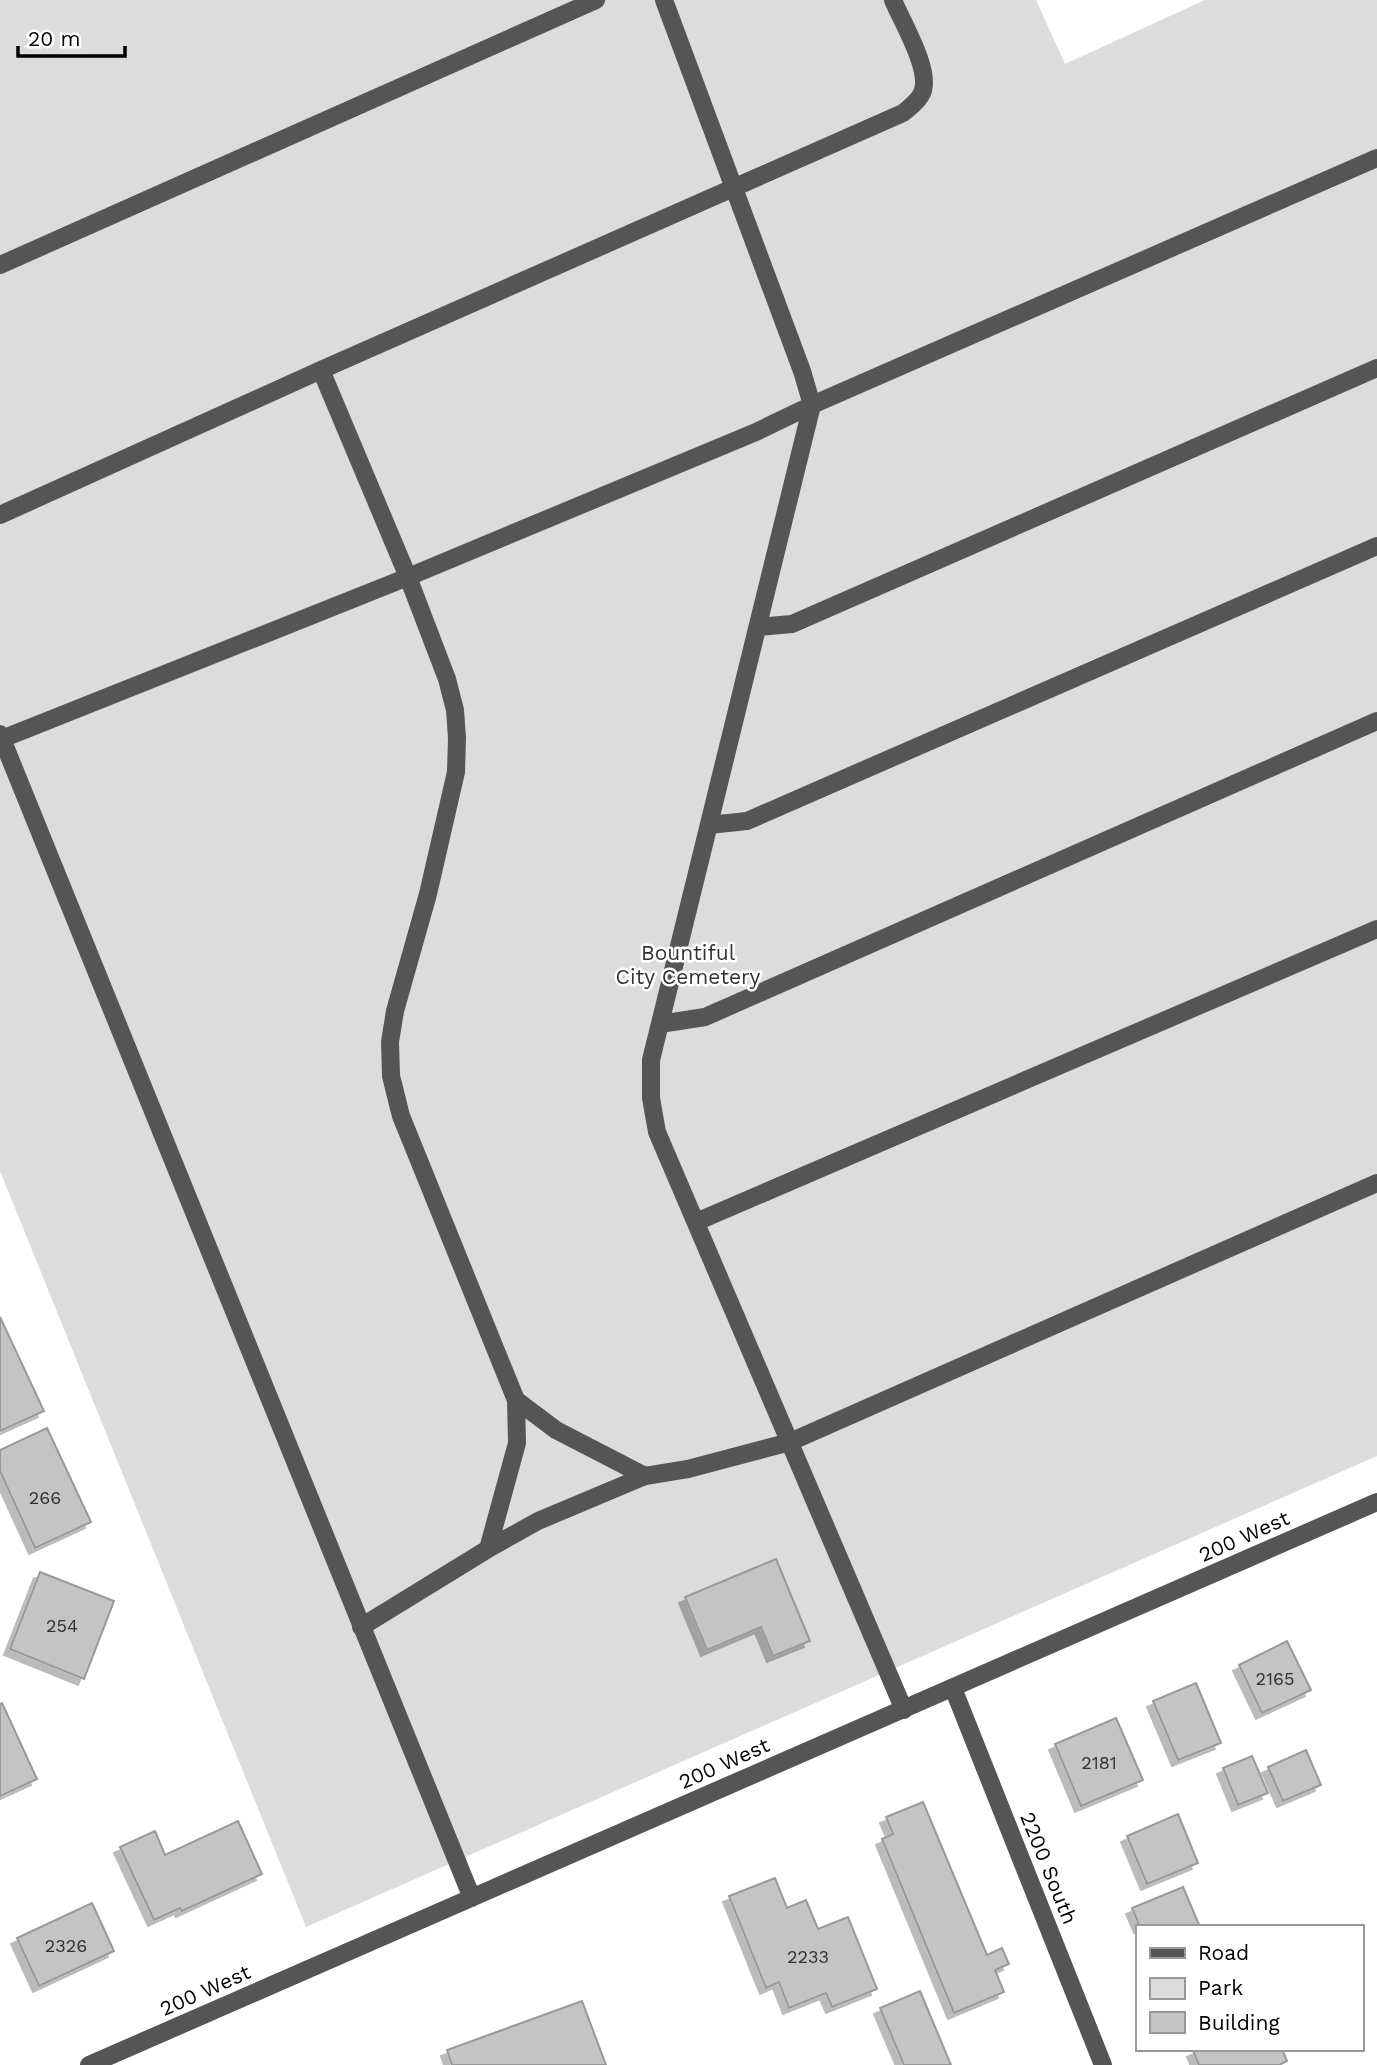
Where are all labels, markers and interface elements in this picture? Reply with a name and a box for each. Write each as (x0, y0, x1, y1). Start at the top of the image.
scale bar (18, 14, 124, 58)
text: 20 m (28, 26, 80, 51)
park label: Bountiful City Cemetery (616, 940, 761, 989)
house number: 266 (29, 1487, 61, 1508)
street label: 200 West (1195, 1505, 1293, 1567)
house number: 254 (46, 1615, 78, 1636)
house number: 2165 (1256, 1668, 1294, 1689)
street label: 200 West (675, 1732, 773, 1794)
house number: 2181 (1081, 1752, 1117, 1773)
street label: 2200 South (1015, 1808, 1083, 1928)
legend (1136, 1925, 1363, 2051)
house number: 2326 (45, 1935, 87, 1956)
text: Road (1198, 1940, 1249, 1965)
house number: 2233 (787, 1946, 829, 1967)
street label: 200 West (156, 1959, 254, 2021)
text: Park (1198, 1975, 1243, 2000)
text: Building (1198, 2010, 1280, 2035)

